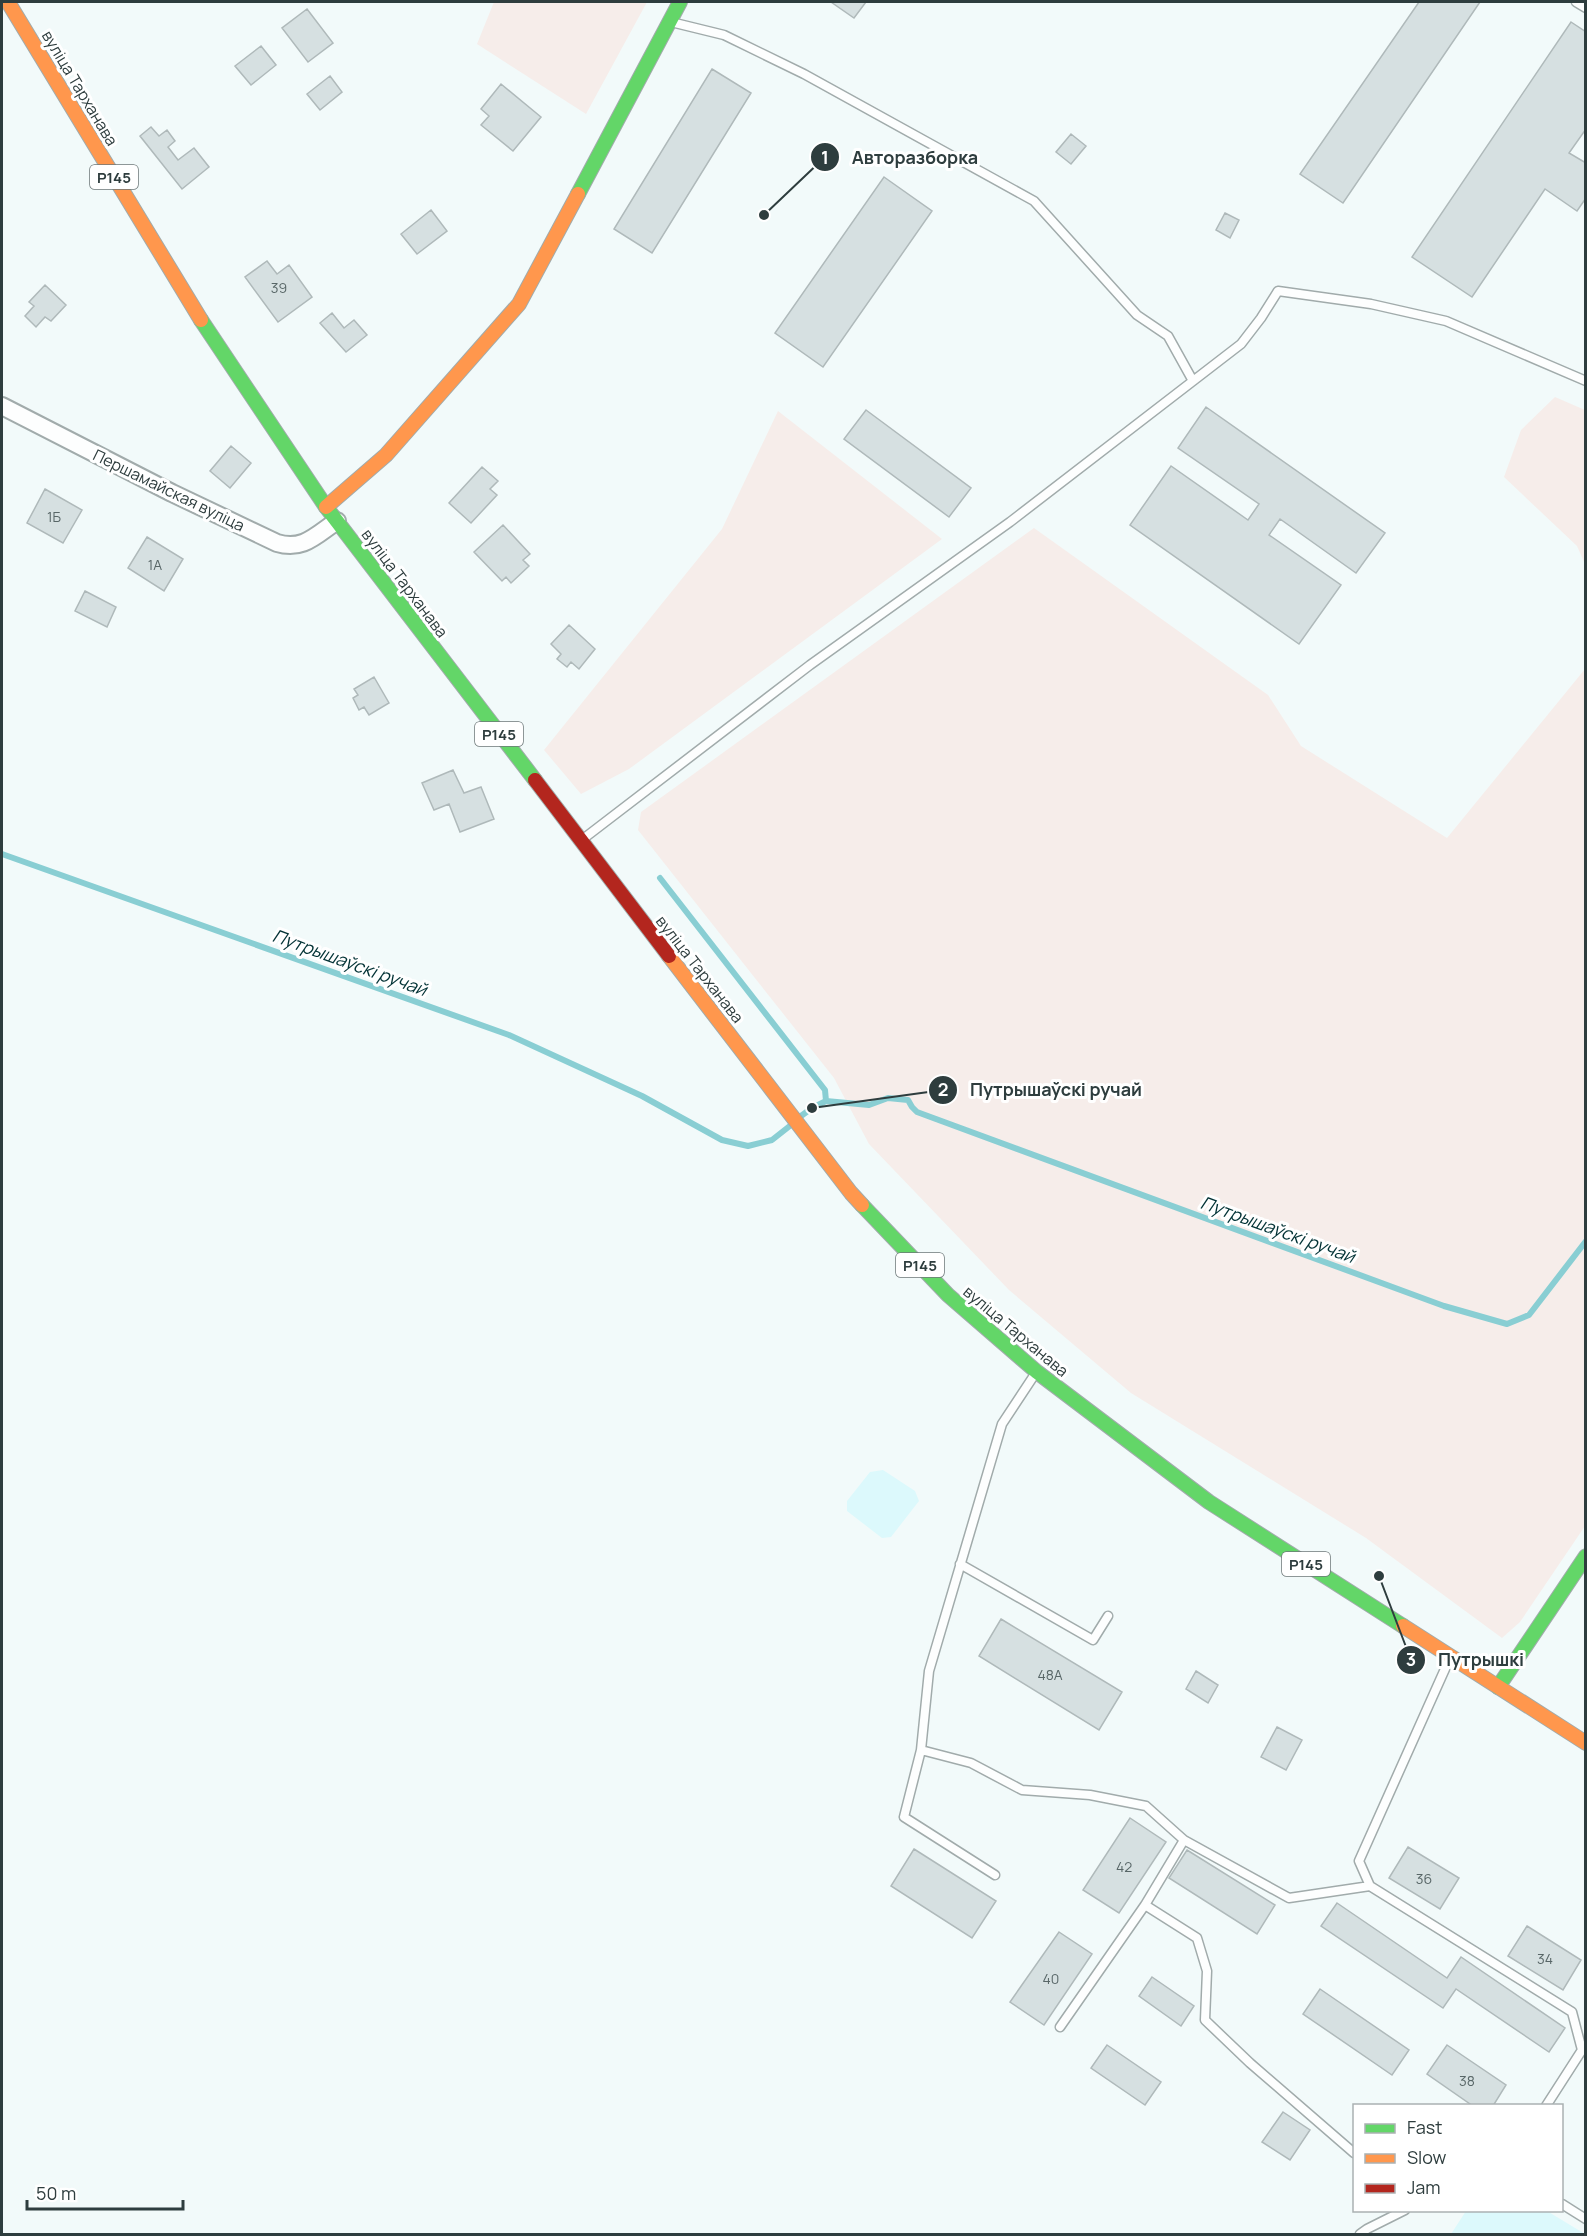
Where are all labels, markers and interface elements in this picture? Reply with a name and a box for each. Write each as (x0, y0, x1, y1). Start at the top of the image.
street label: вуліца Тарханава (37, 26, 123, 150)
callout: Авторазборка (810, 139, 990, 175)
text: 1 (821, 145, 829, 169)
text: Авторазборка (852, 145, 978, 169)
road number: Р145 (90, 165, 138, 189)
house number: 39 (271, 278, 287, 297)
street label: Першамайская вуліца (90, 444, 248, 536)
house number: 1Б (47, 507, 61, 526)
street label: вуліца Тарханава (357, 524, 453, 642)
house number: 1А (148, 555, 162, 574)
road number: Р145 (475, 722, 523, 746)
street label: вуліца Тарханава (651, 911, 749, 1027)
water label: Путрышаўскі ручай (270, 923, 432, 1002)
callout: Путрышаўскі ручай (928, 1072, 1154, 1108)
text: 2 (938, 1077, 948, 1101)
text: Путрышаўскі ручай (970, 1077, 1142, 1101)
water label: Путрышаўскі ручай (1198, 1190, 1360, 1269)
road number: Р145 (896, 1253, 944, 1277)
street label: вуліца Тарханава (959, 1281, 1073, 1381)
road number: Р145 (1282, 1552, 1330, 1576)
callout: Путрышкі (1396, 1642, 1536, 1678)
text: 3 (1406, 1647, 1416, 1671)
text: Путрышкі (1438, 1647, 1524, 1671)
house number: 48А (1037, 1665, 1063, 1684)
house number: 42 (1116, 1857, 1132, 1876)
house number: 36 (1416, 1869, 1432, 1888)
house number: 34 (1537, 1949, 1553, 1968)
house number: 40 (1043, 1969, 1059, 1988)
house number: 38 (1459, 2071, 1475, 2090)
legend (1353, 2104, 1563, 2212)
text: Fast (1407, 2115, 1442, 2139)
text: Slow (1407, 2145, 1447, 2169)
scale bar (27, 2173, 183, 2211)
text: Jam (1407, 2175, 1441, 2199)
text: 50 m (36, 2181, 76, 2205)

